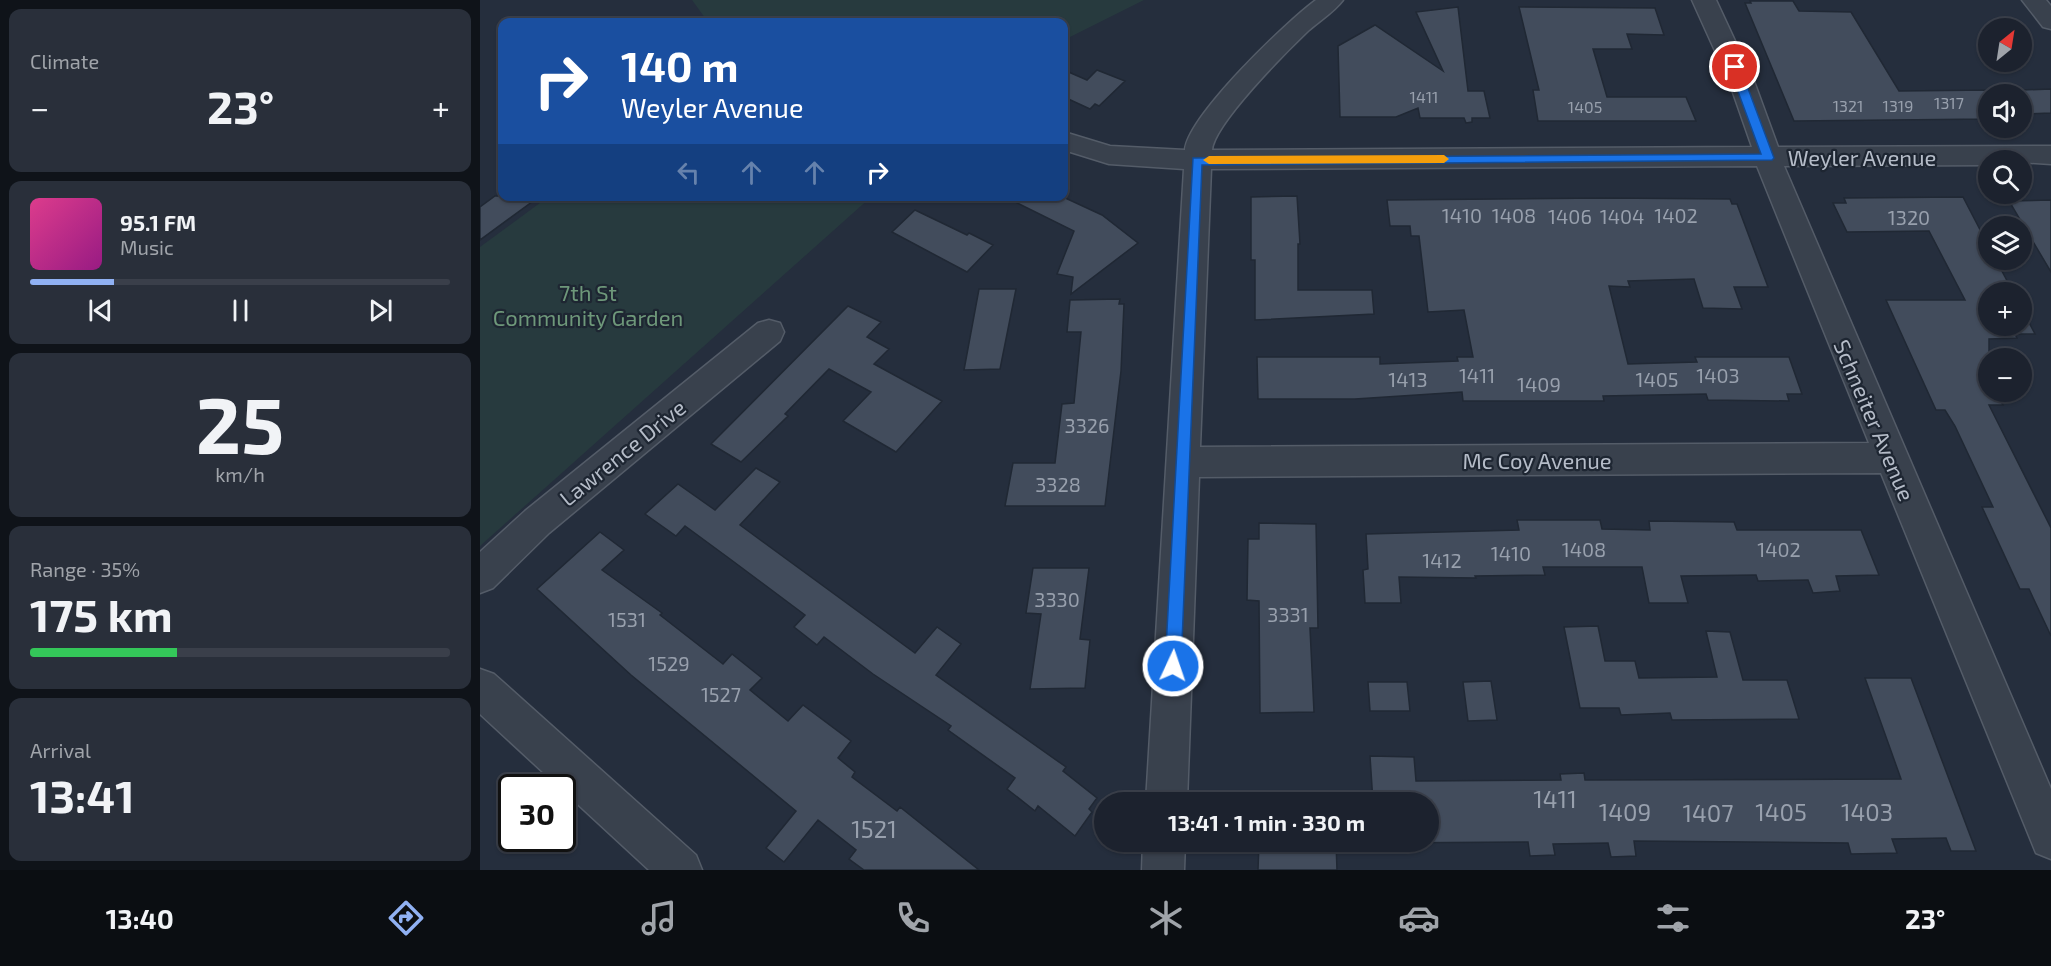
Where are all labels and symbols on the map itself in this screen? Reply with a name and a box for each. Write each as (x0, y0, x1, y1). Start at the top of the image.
north arrow (1978, 18, 2032, 72)
pin (1709, 41, 1760, 92)
house number: 1411 (1410, 87, 1438, 106)
house number: 1317 (1934, 93, 1964, 112)
house number: 1321 (1833, 96, 1863, 115)
house number: 1319 (1883, 96, 1913, 115)
house number: 1405 (1568, 97, 1602, 116)
street label: Weyler Avenue (1788, 144, 1936, 170)
house number: 1410 (1442, 203, 1482, 227)
house number: 1408 (1492, 203, 1536, 227)
house number: 1402 (1654, 203, 1698, 227)
house number: 1406 (1548, 204, 1592, 228)
house number: 1404 (1600, 204, 1644, 228)
house number: 1320 (1888, 205, 1930, 229)
park label: 7th St Community Garden (493, 279, 683, 330)
street label: Schneiter Avenue (1829, 335, 1921, 505)
house number: 1411 (1459, 363, 1495, 387)
house number: 1403 (1696, 363, 1740, 387)
house number: 1413 (1388, 367, 1428, 391)
house number: 1405 (1635, 367, 1679, 391)
house number: 1409 (1517, 372, 1561, 396)
street label: Lawrence Drive (554, 393, 690, 511)
house number: 3326 (1065, 413, 1109, 437)
street label: Mc Coy Avenue (1462, 447, 1612, 473)
house number: 3328 (1035, 472, 1081, 496)
house number: 1408 (1562, 537, 1606, 561)
house number: 1402 (1757, 537, 1801, 561)
house number: 1410 (1491, 541, 1531, 565)
house number: 1412 (1422, 548, 1462, 572)
house number: 3330 (1034, 587, 1080, 611)
house number: 3331 (1267, 602, 1309, 626)
house number: 1531 (608, 607, 646, 631)
position arrow (1141, 634, 1205, 698)
house number: 1529 (648, 651, 690, 675)
house number: 1527 (701, 682, 741, 706)
speed limit sign: 30 (498, 774, 576, 852)
house number: 1411 (1533, 784, 1577, 813)
house number: 1409 (1599, 797, 1651, 826)
house number: 1405 (1755, 797, 1807, 826)
house number: 1403 (1841, 797, 1893, 826)
house number: 1407 (1682, 798, 1734, 827)
house number: 1521 (851, 814, 897, 843)

